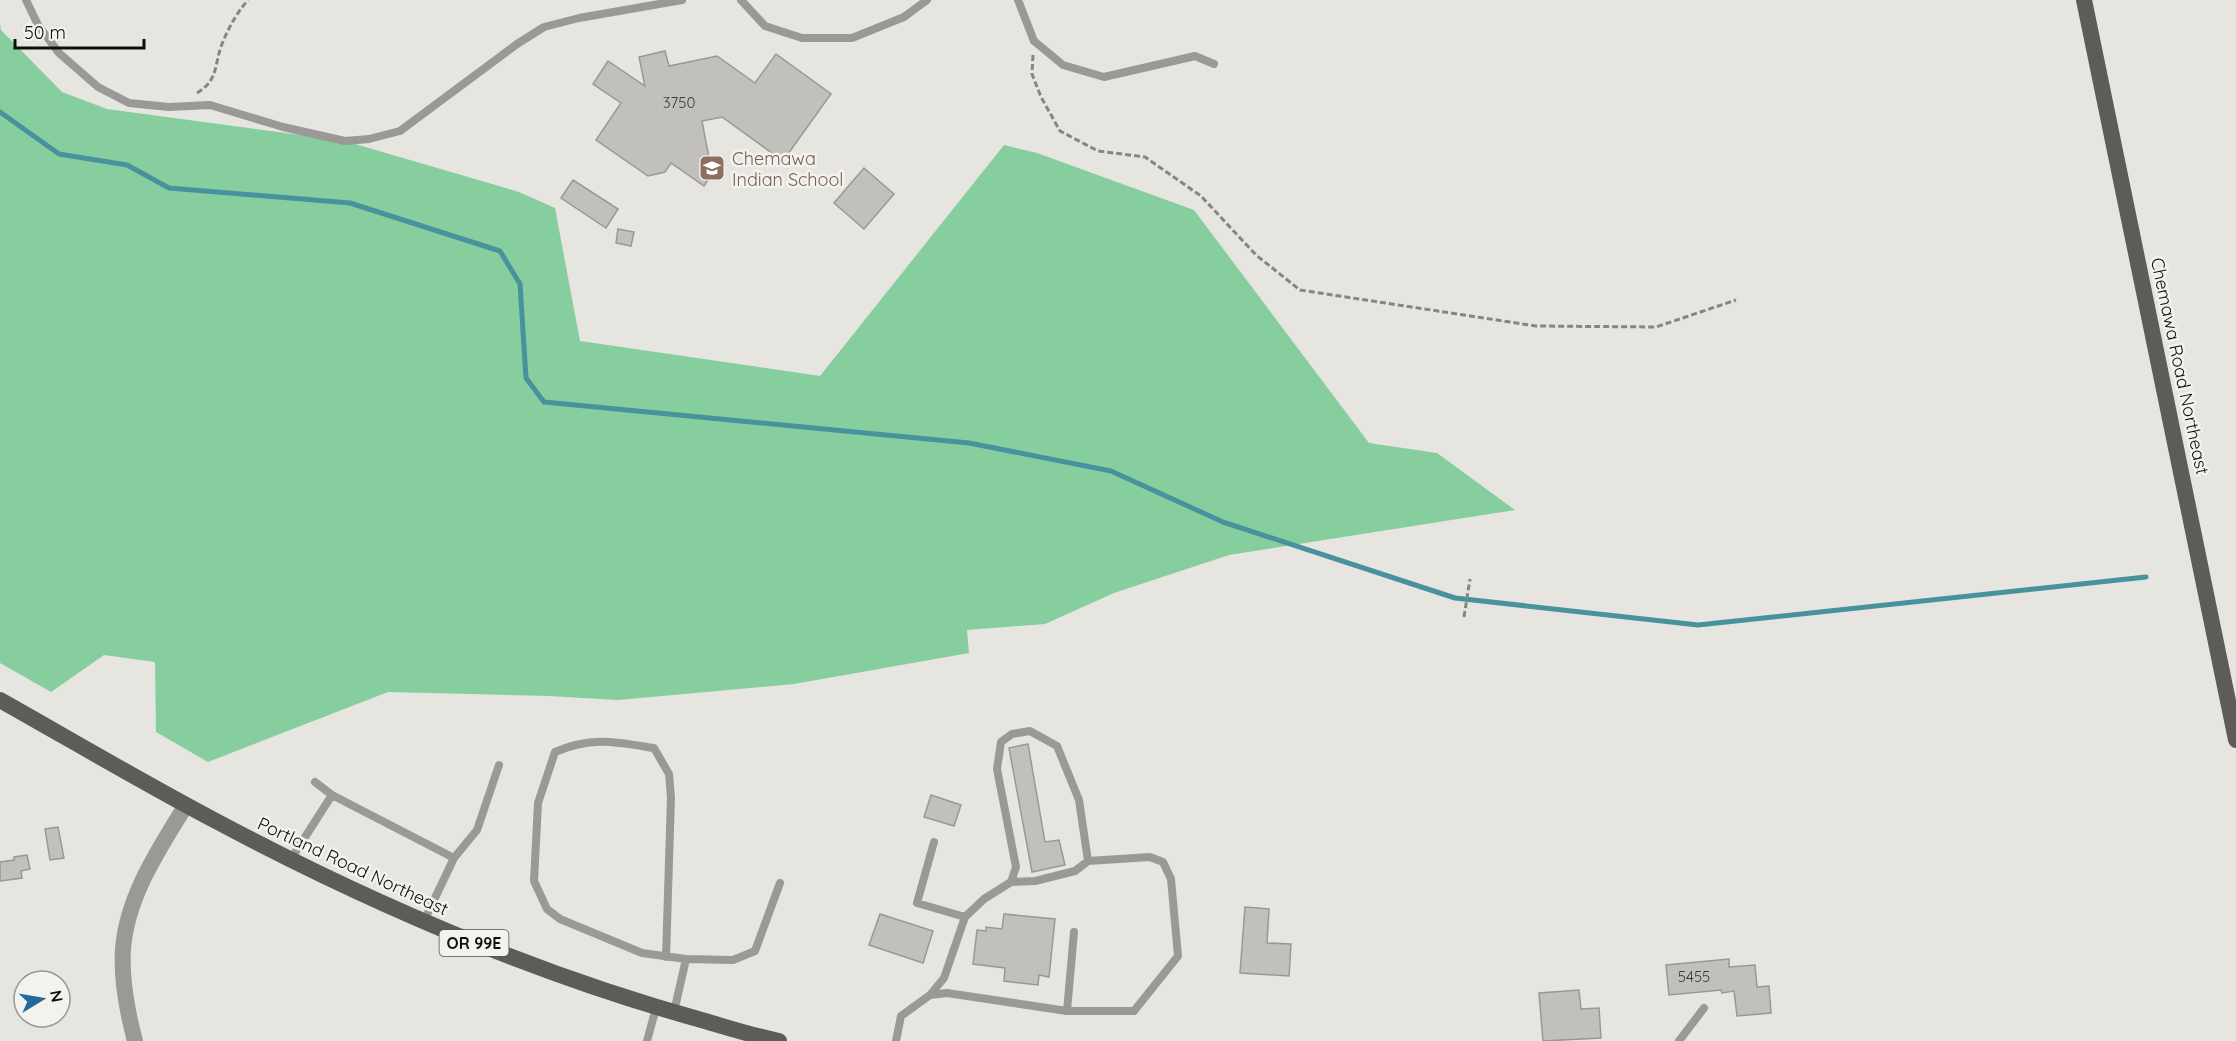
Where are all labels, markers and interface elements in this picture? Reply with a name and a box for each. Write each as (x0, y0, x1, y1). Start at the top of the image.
scale bar (15, 12, 144, 50)
text: 50 m (24, 21, 66, 44)
house number: 3750 (663, 93, 695, 112)
place label: Chemawa Indian School (732, 147, 843, 191)
school or university icon: Chemawa Indian School (697, 153, 727, 183)
street label: Chemawa Road Northeast (2146, 255, 2214, 477)
street label: Portland Road Northeast (254, 812, 452, 920)
road number: OR 99E (440, 930, 508, 956)
house number: 5455 (1678, 967, 1710, 986)
north arrow (12, 969, 72, 1029)
text: N (46, 988, 68, 1004)

